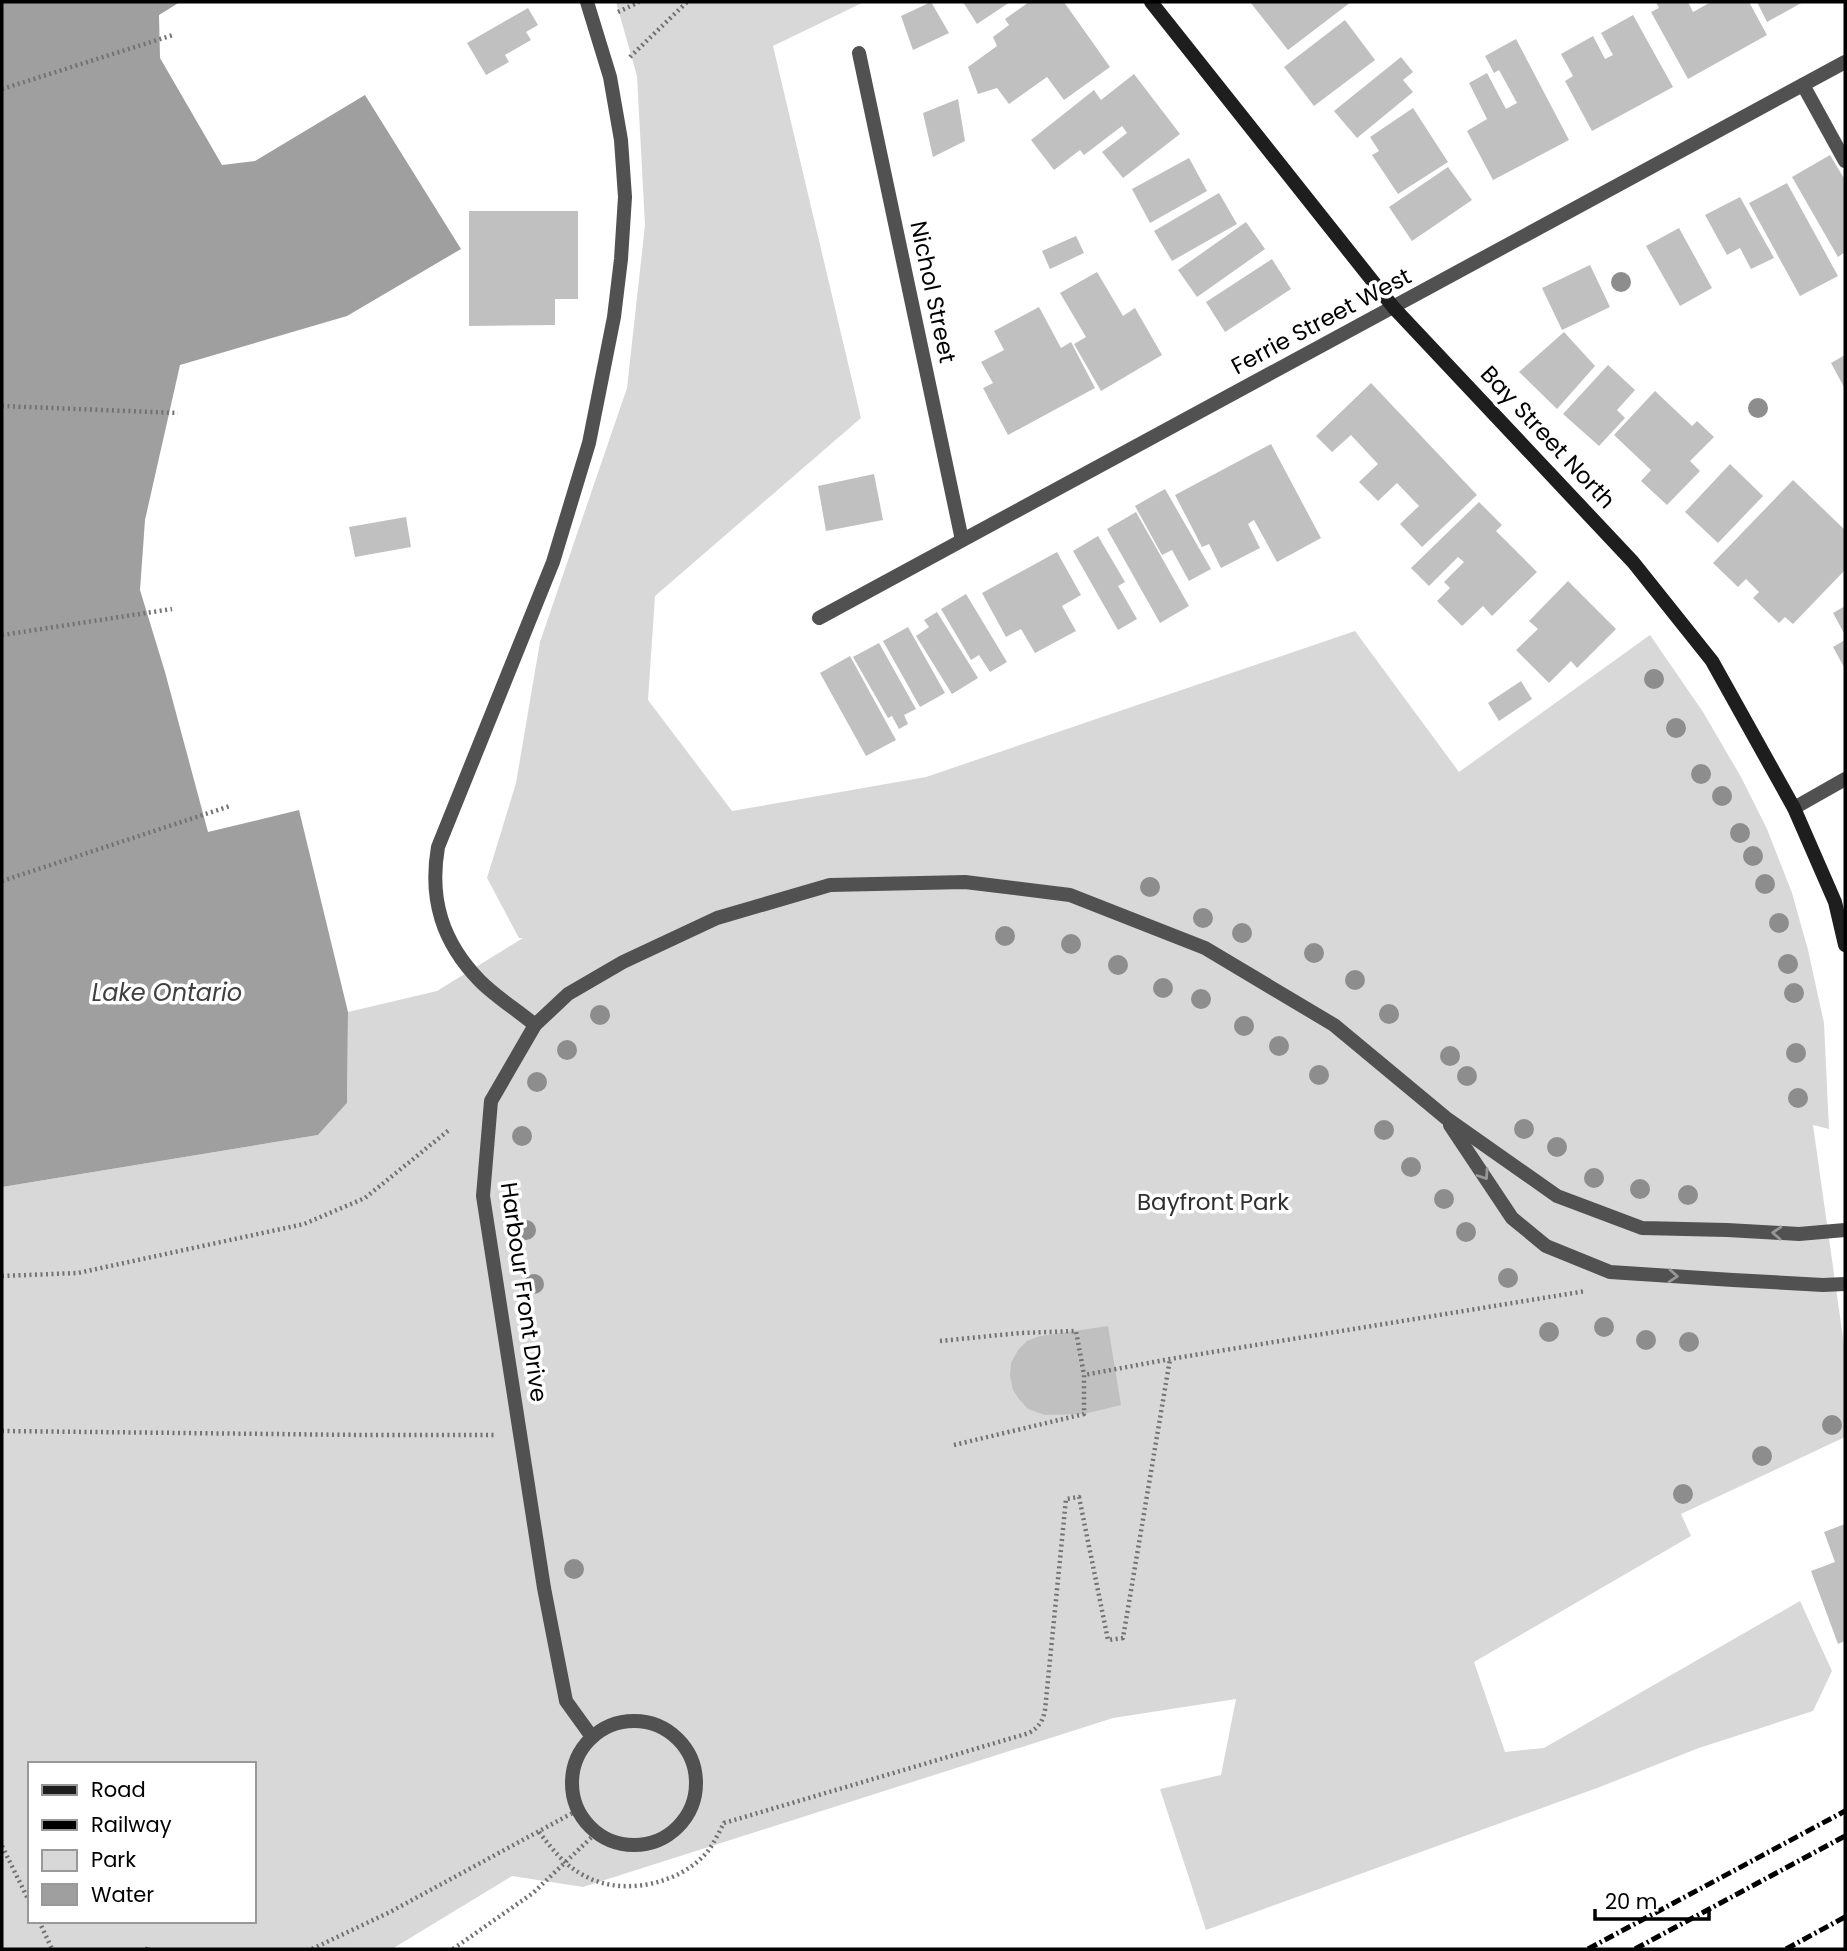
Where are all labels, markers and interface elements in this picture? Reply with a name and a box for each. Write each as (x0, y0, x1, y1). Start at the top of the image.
street label: Nichol Street (902, 218, 964, 366)
street label: Ferrie Street West (1225, 260, 1417, 382)
street label: Bay Street North (1473, 359, 1623, 515)
water label: Lake Ontario (92, 976, 242, 1009)
one-way arrow (1475, 1167, 1488, 1180)
street label: Harbour Front Drive (493, 1180, 555, 1404)
park label: Bayfront Park (1137, 1186, 1289, 1218)
one-way arrow (1771, 1226, 1782, 1241)
one-way arrow (1668, 1268, 1679, 1283)
legend (28, 1762, 256, 1923)
text: Road (91, 1775, 146, 1804)
text: Railway (91, 1810, 172, 1839)
text: Park (91, 1845, 136, 1874)
scale bar (1595, 1878, 1709, 1922)
text: Water (91, 1880, 154, 1909)
text: 20 m (1605, 1887, 1658, 1916)

